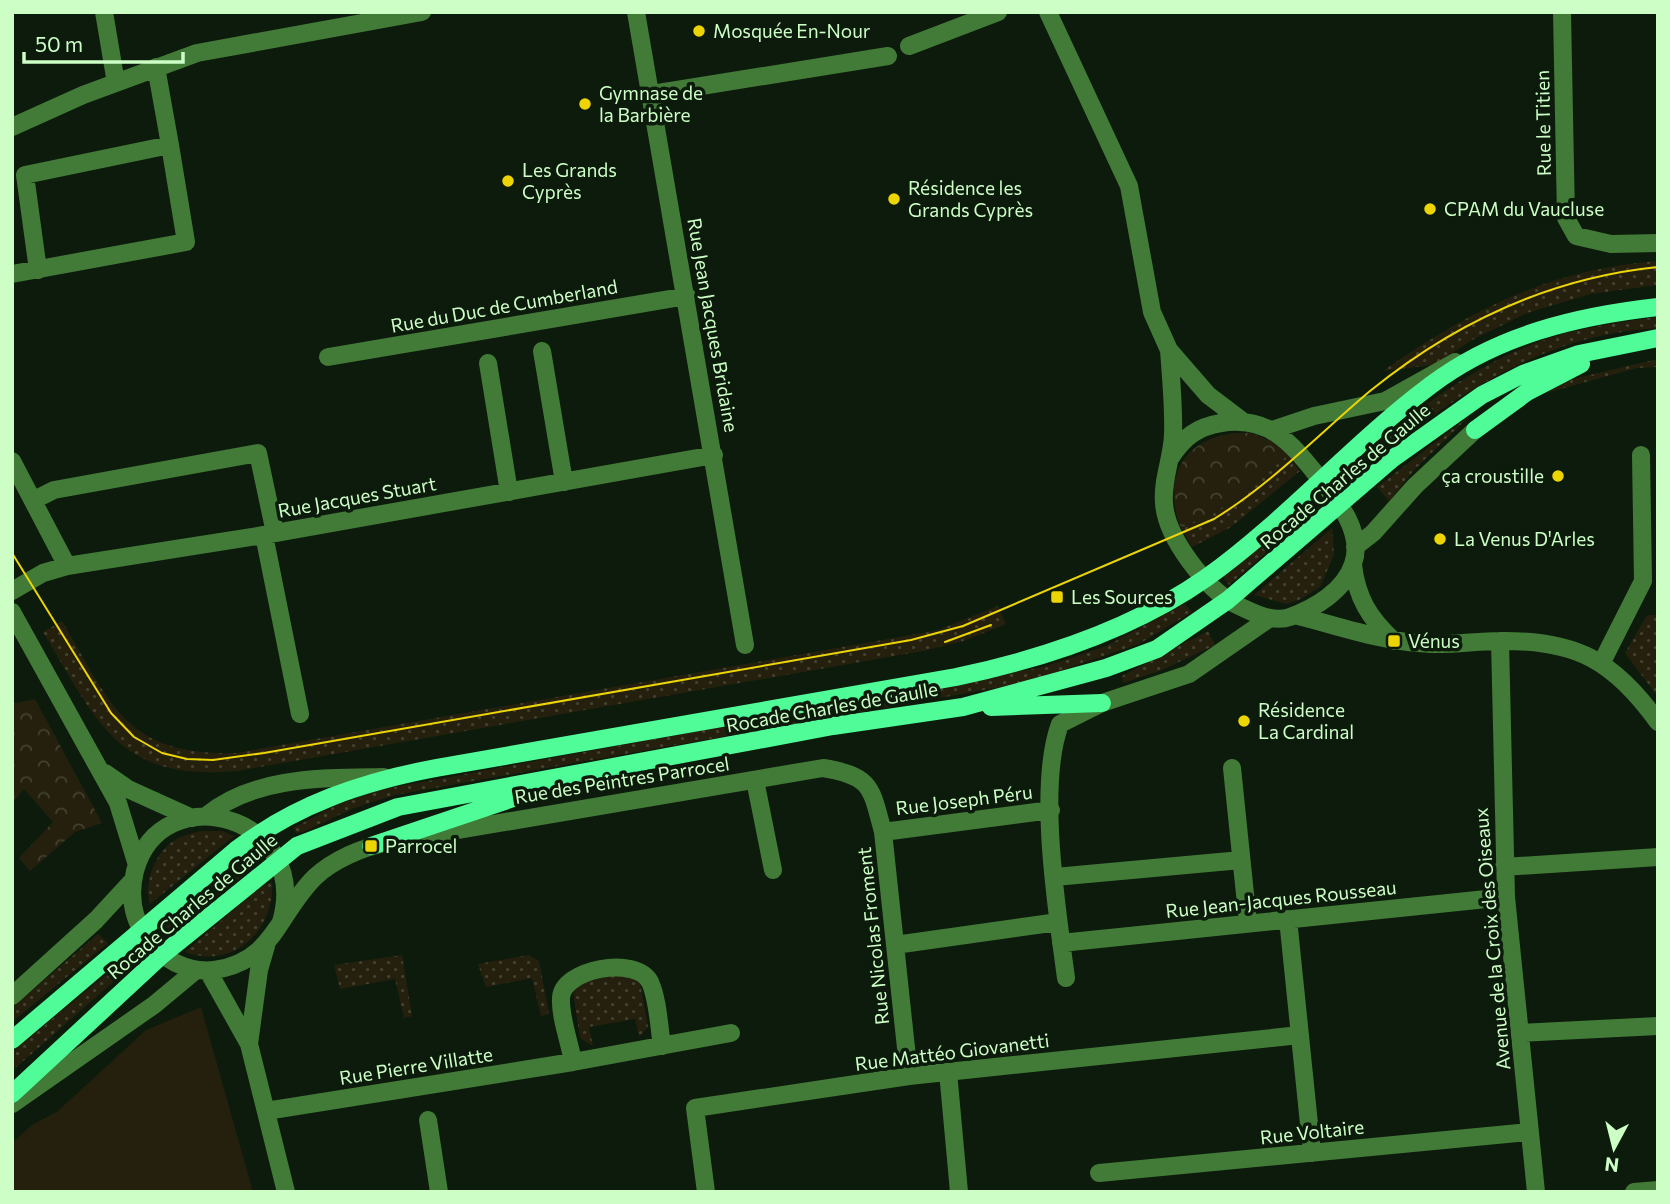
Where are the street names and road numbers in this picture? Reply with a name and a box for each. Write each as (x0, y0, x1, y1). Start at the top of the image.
street label: Rue le Titien (1530, 70, 1555, 176)
street label: Rue Jean Jacques Bridaine (683, 216, 744, 434)
street label: Rue du Duc de Cumberland (389, 274, 619, 337)
street label: Rocade Charles de Gaulle (1255, 398, 1434, 553)
street label: Rue Jacques Stuart (276, 471, 438, 522)
street label: Rocade Charles de Gaulle (724, 677, 940, 736)
street label: Rue des Peintres Parrocel (513, 751, 731, 808)
street label: Rue Joseph Péru (894, 780, 1034, 819)
street label: Avenue de la Croix des Oiseaux (1469, 807, 1514, 1071)
street label: Rocade Charles de Gaulle (102, 828, 281, 983)
street label: Rue Nicolas Froment (852, 846, 893, 1026)
street label: Rue Jean-Jacques Rousseau (1164, 875, 1398, 922)
street label: Rue Mattéo Giovanetti (853, 1028, 1051, 1075)
street label: Rue Pierre Villatte (337, 1042, 494, 1089)
street label: Rue Voltaire (1259, 1115, 1365, 1148)

